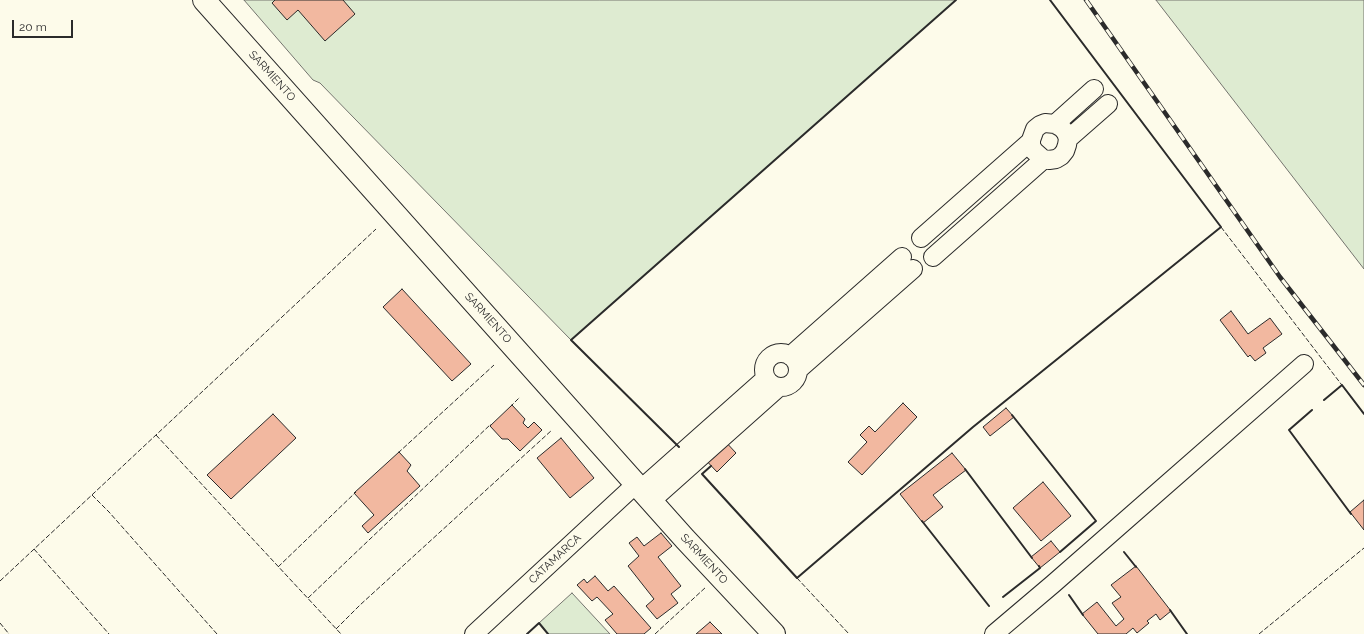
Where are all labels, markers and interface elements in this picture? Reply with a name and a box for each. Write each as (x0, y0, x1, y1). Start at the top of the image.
scale bar (14, 12, 75, 38)
text: 20 m (19, 20, 47, 34)
street label: SARMIENTO (246, 48, 298, 104)
street label: SARMIENTO (462, 290, 514, 346)
street label: CATAMARCA (526, 531, 584, 587)
street label: SARMIENTO (678, 531, 730, 587)

